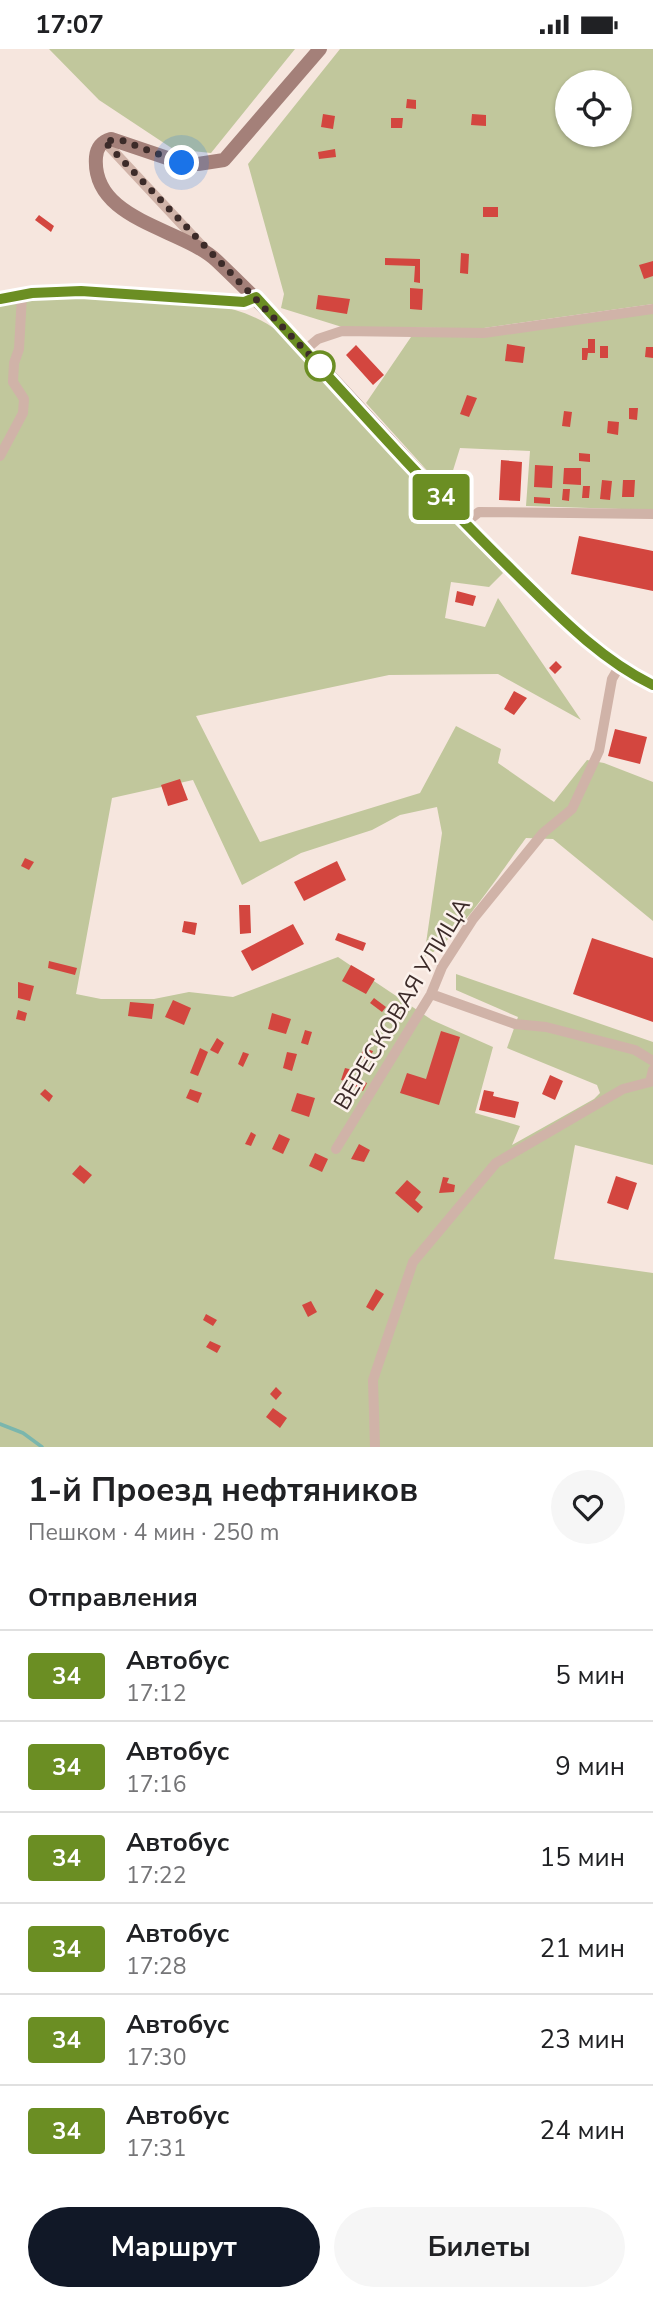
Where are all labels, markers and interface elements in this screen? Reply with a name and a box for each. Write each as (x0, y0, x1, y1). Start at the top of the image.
text: 17:07 (35, 7, 104, 42)
map controls (555, 70, 632, 147)
button: locate (555, 70, 632, 147)
your location (164, 145, 199, 180)
unlabelled marker (305, 351, 335, 381)
line badge: 34 (410, 474, 472, 520)
text: 34 (427, 481, 455, 513)
street label: ВЕРЕСКОВАЯ УЛИЦА (326, 892, 478, 1116)
text: 1-й Проезд нефтяников (28, 1468, 418, 1513)
button: heart (551, 1470, 625, 1544)
text: Пешком · 4 мин · 250 m (28, 1517, 279, 1548)
text: Отправления (28, 1580, 198, 1615)
text: Автобус (126, 1643, 229, 1678)
text: 5 мин (555, 1658, 625, 1693)
text: 34 (52, 1660, 81, 1692)
text: 17:12 (126, 1678, 186, 1709)
text: Автобус (126, 1734, 229, 1769)
text: 9 мин (555, 1749, 625, 1784)
text: 34 (52, 1751, 81, 1783)
text: 17:16 (126, 1769, 186, 1800)
text: Автобус (126, 1825, 229, 1860)
text: 15 мин (540, 1840, 625, 1875)
text: 34 (52, 1842, 81, 1874)
text: 17:22 (126, 1860, 186, 1891)
text: Автобус (126, 1916, 229, 1951)
text: 21 мин (540, 1931, 625, 1966)
text: 34 (52, 1933, 81, 1965)
text: 17:28 (126, 1951, 186, 1982)
text: Автобус (126, 2007, 229, 2042)
text: 23 мин (540, 2022, 625, 2057)
text: 34 (52, 2024, 81, 2056)
text: 17:30 (126, 2042, 186, 2073)
text: Автобус (126, 2098, 229, 2133)
text: 24 мин (540, 2113, 625, 2148)
text: 34 (52, 2115, 81, 2147)
text: 17:31 (126, 2133, 186, 2164)
button: Маршрут (28, 2207, 320, 2287)
button: Билеты (334, 2207, 625, 2287)

